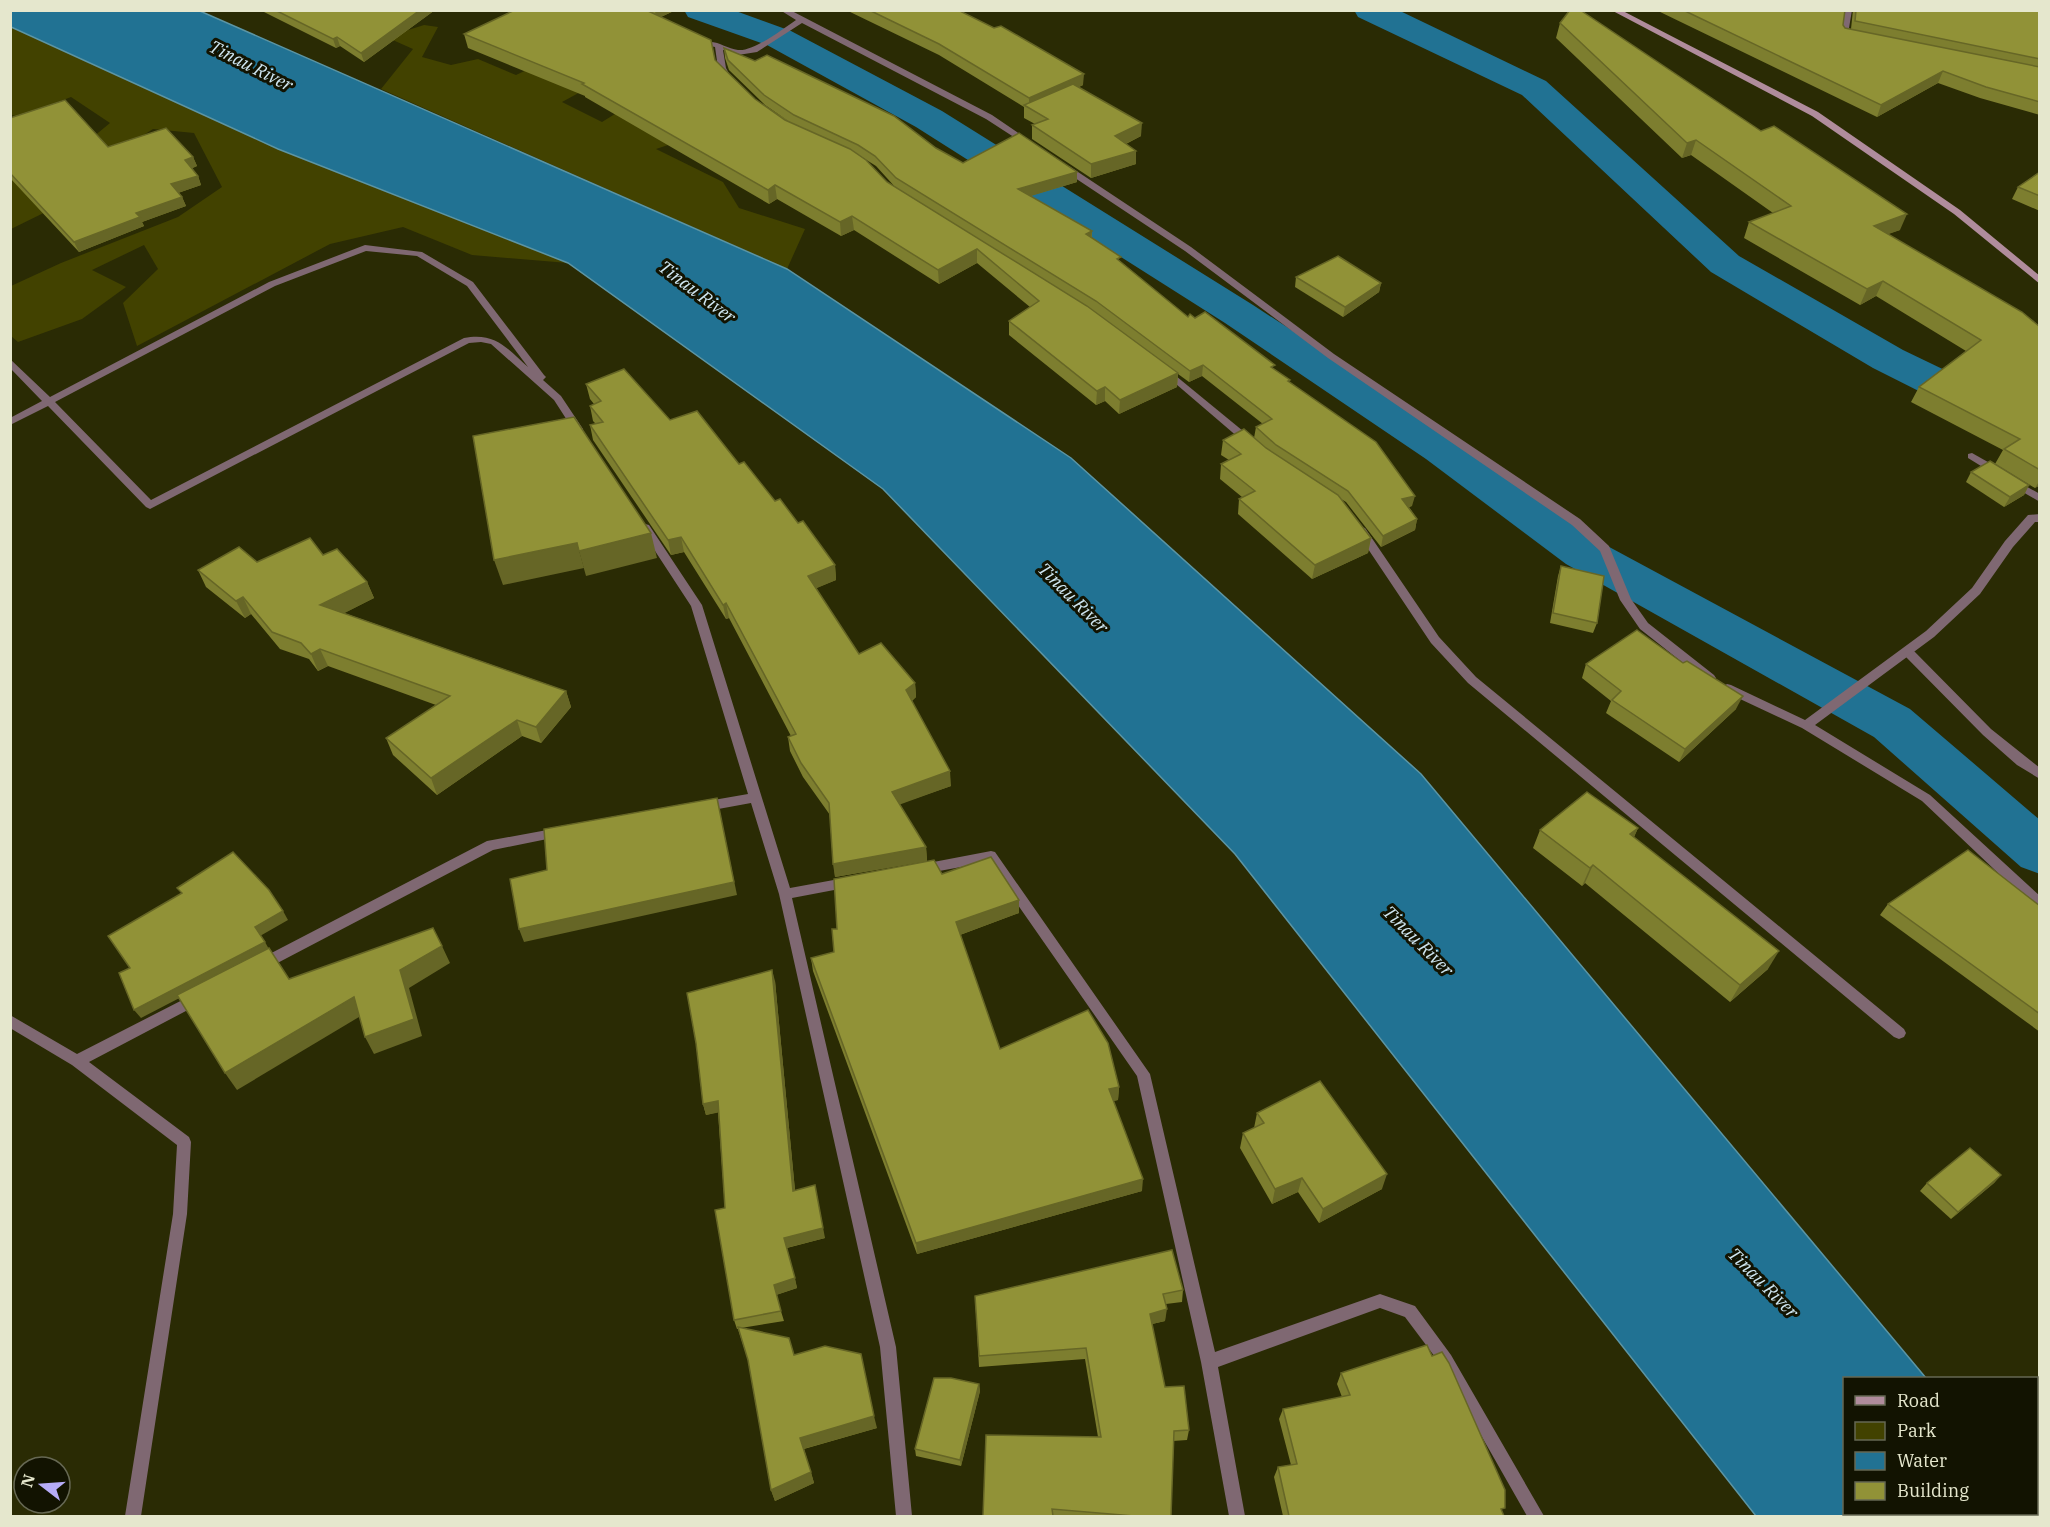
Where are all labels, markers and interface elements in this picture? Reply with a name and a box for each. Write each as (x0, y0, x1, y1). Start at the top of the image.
water label: Tinau River (206, 35, 298, 97)
water label: Tinau River (654, 255, 741, 329)
water label: Tinau River (1033, 557, 1114, 639)
water label: Tinau River (1378, 900, 1459, 982)
water label: Tinau River (1723, 1242, 1804, 1324)
legend (1843, 1377, 2038, 1515)
text: Road (1897, 1389, 1940, 1412)
text: Park (1897, 1419, 1937, 1442)
text: Water (1897, 1449, 1947, 1472)
north arrow (12, 1455, 72, 1515)
text: N (16, 1472, 39, 1490)
text: Building (1897, 1479, 1969, 1502)

